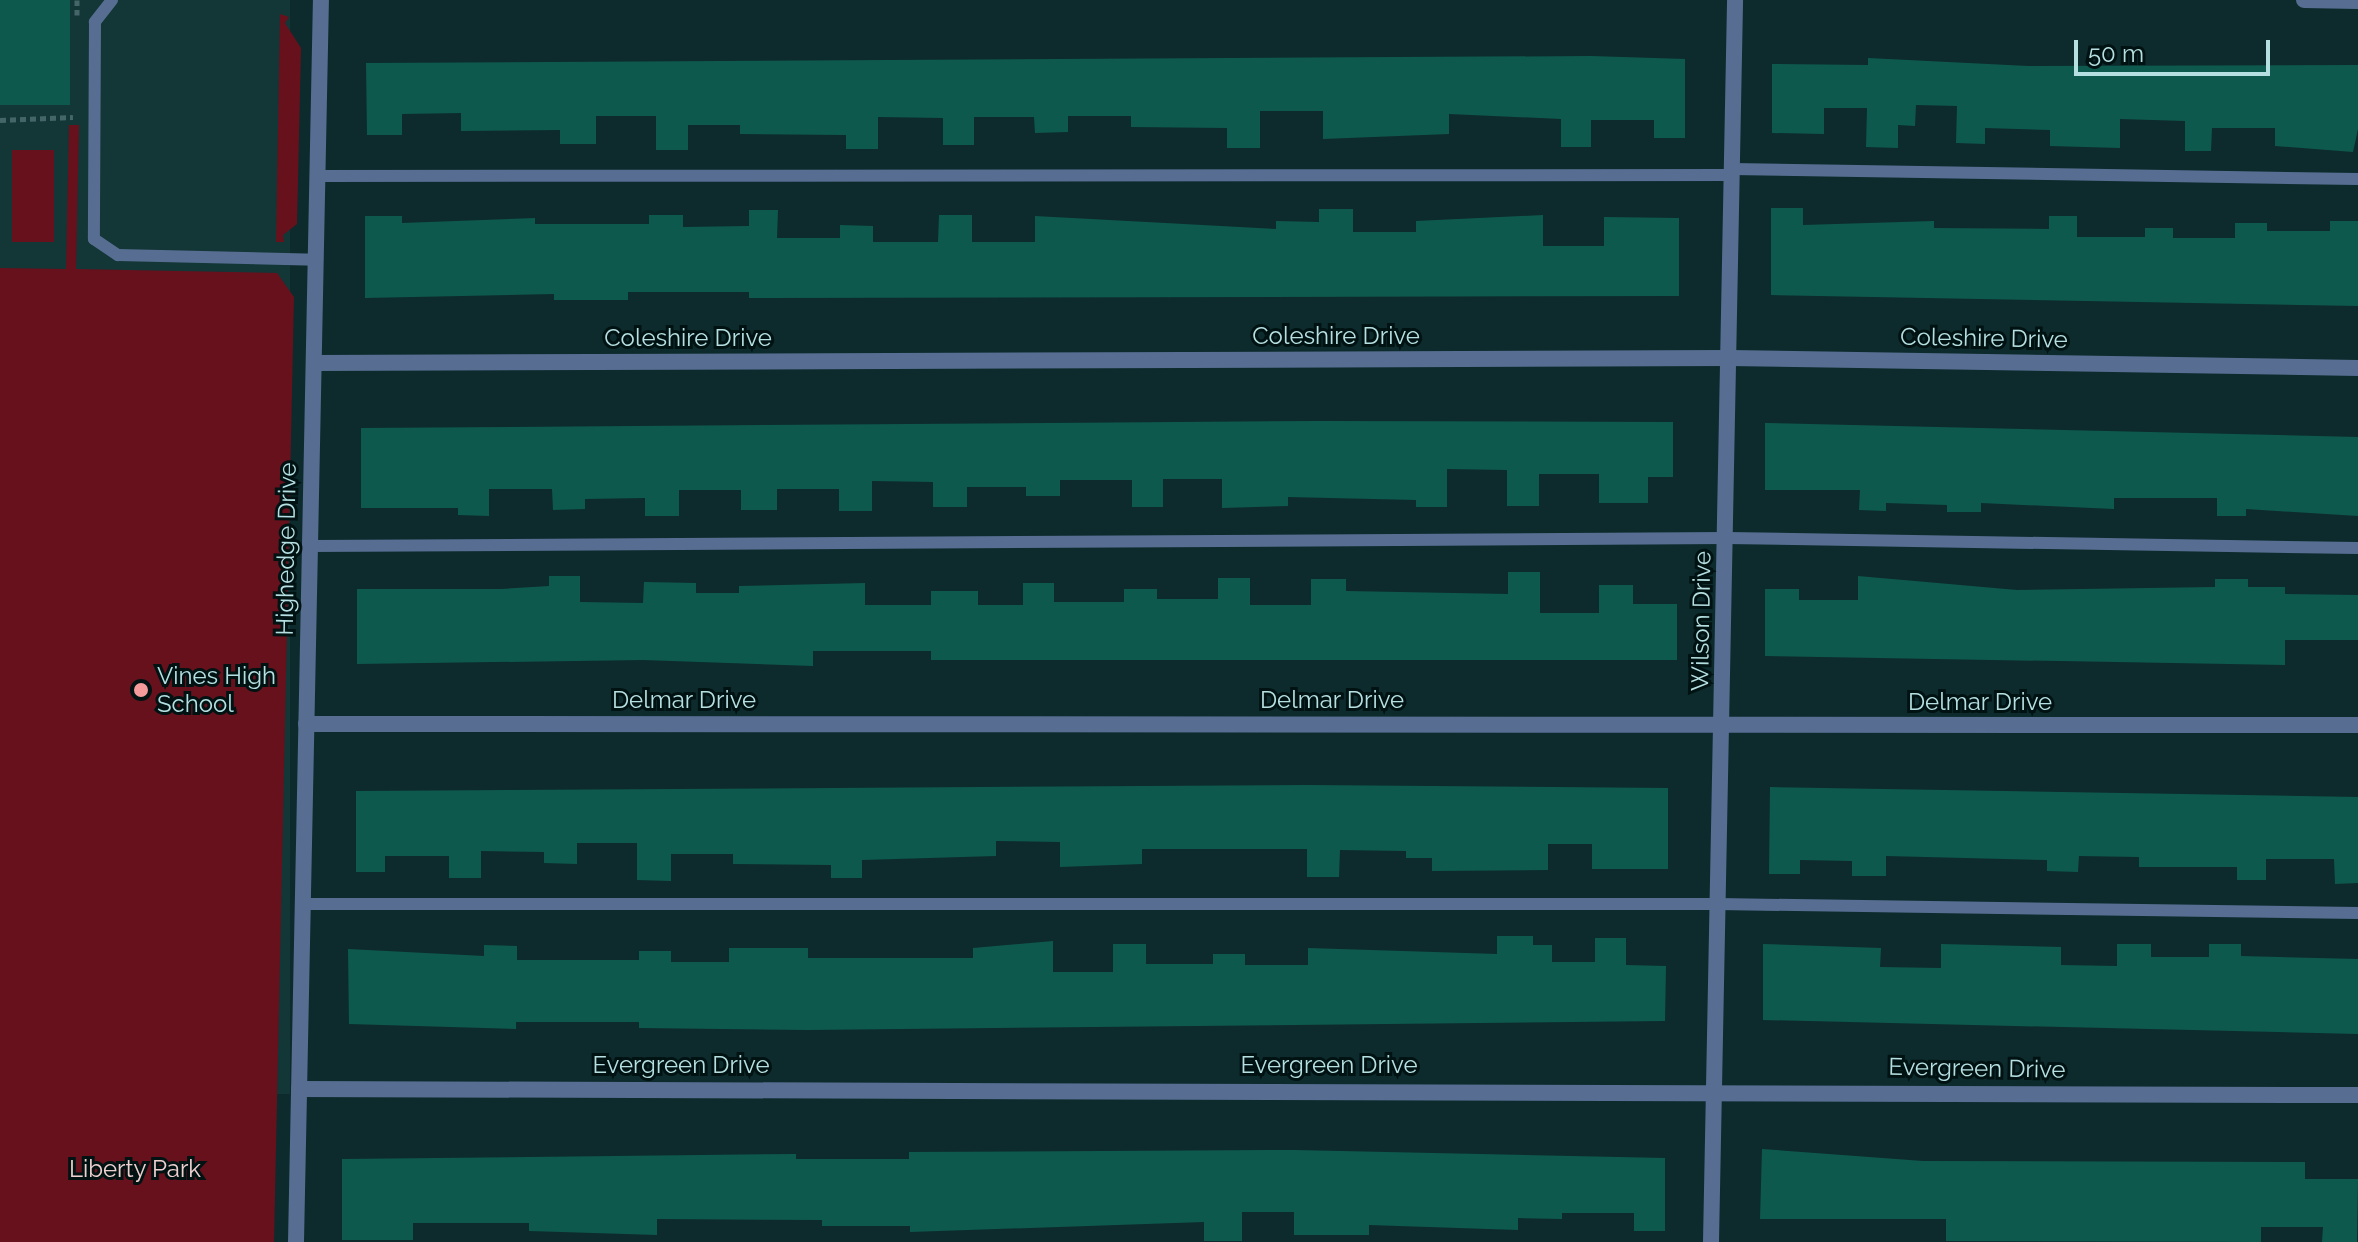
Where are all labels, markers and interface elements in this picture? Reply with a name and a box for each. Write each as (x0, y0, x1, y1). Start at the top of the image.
scale bar (2078, 24, 2274, 74)
text: 50 m (2088, 39, 2144, 68)
street label: Coleshire Drive (1252, 322, 1420, 350)
street label: Coleshire Drive (1900, 322, 2068, 354)
street label: Coleshire Drive (604, 324, 772, 352)
street label: Highedge Drive (270, 462, 302, 636)
street label: Wilson Drive (1685, 551, 1717, 691)
place label: Vines High School (157, 662, 276, 718)
marker: Vines High School (132, 681, 150, 699)
street label: Delmar Drive (612, 686, 756, 714)
street label: Delmar Drive (1260, 686, 1404, 714)
street label: Delmar Drive (1908, 688, 2052, 716)
street label: Evergreen Drive (592, 1051, 770, 1079)
street label: Evergreen Drive (1240, 1051, 1418, 1079)
street label: Evergreen Drive (1888, 1052, 2066, 1084)
park label: Liberty Park (69, 1155, 201, 1183)

